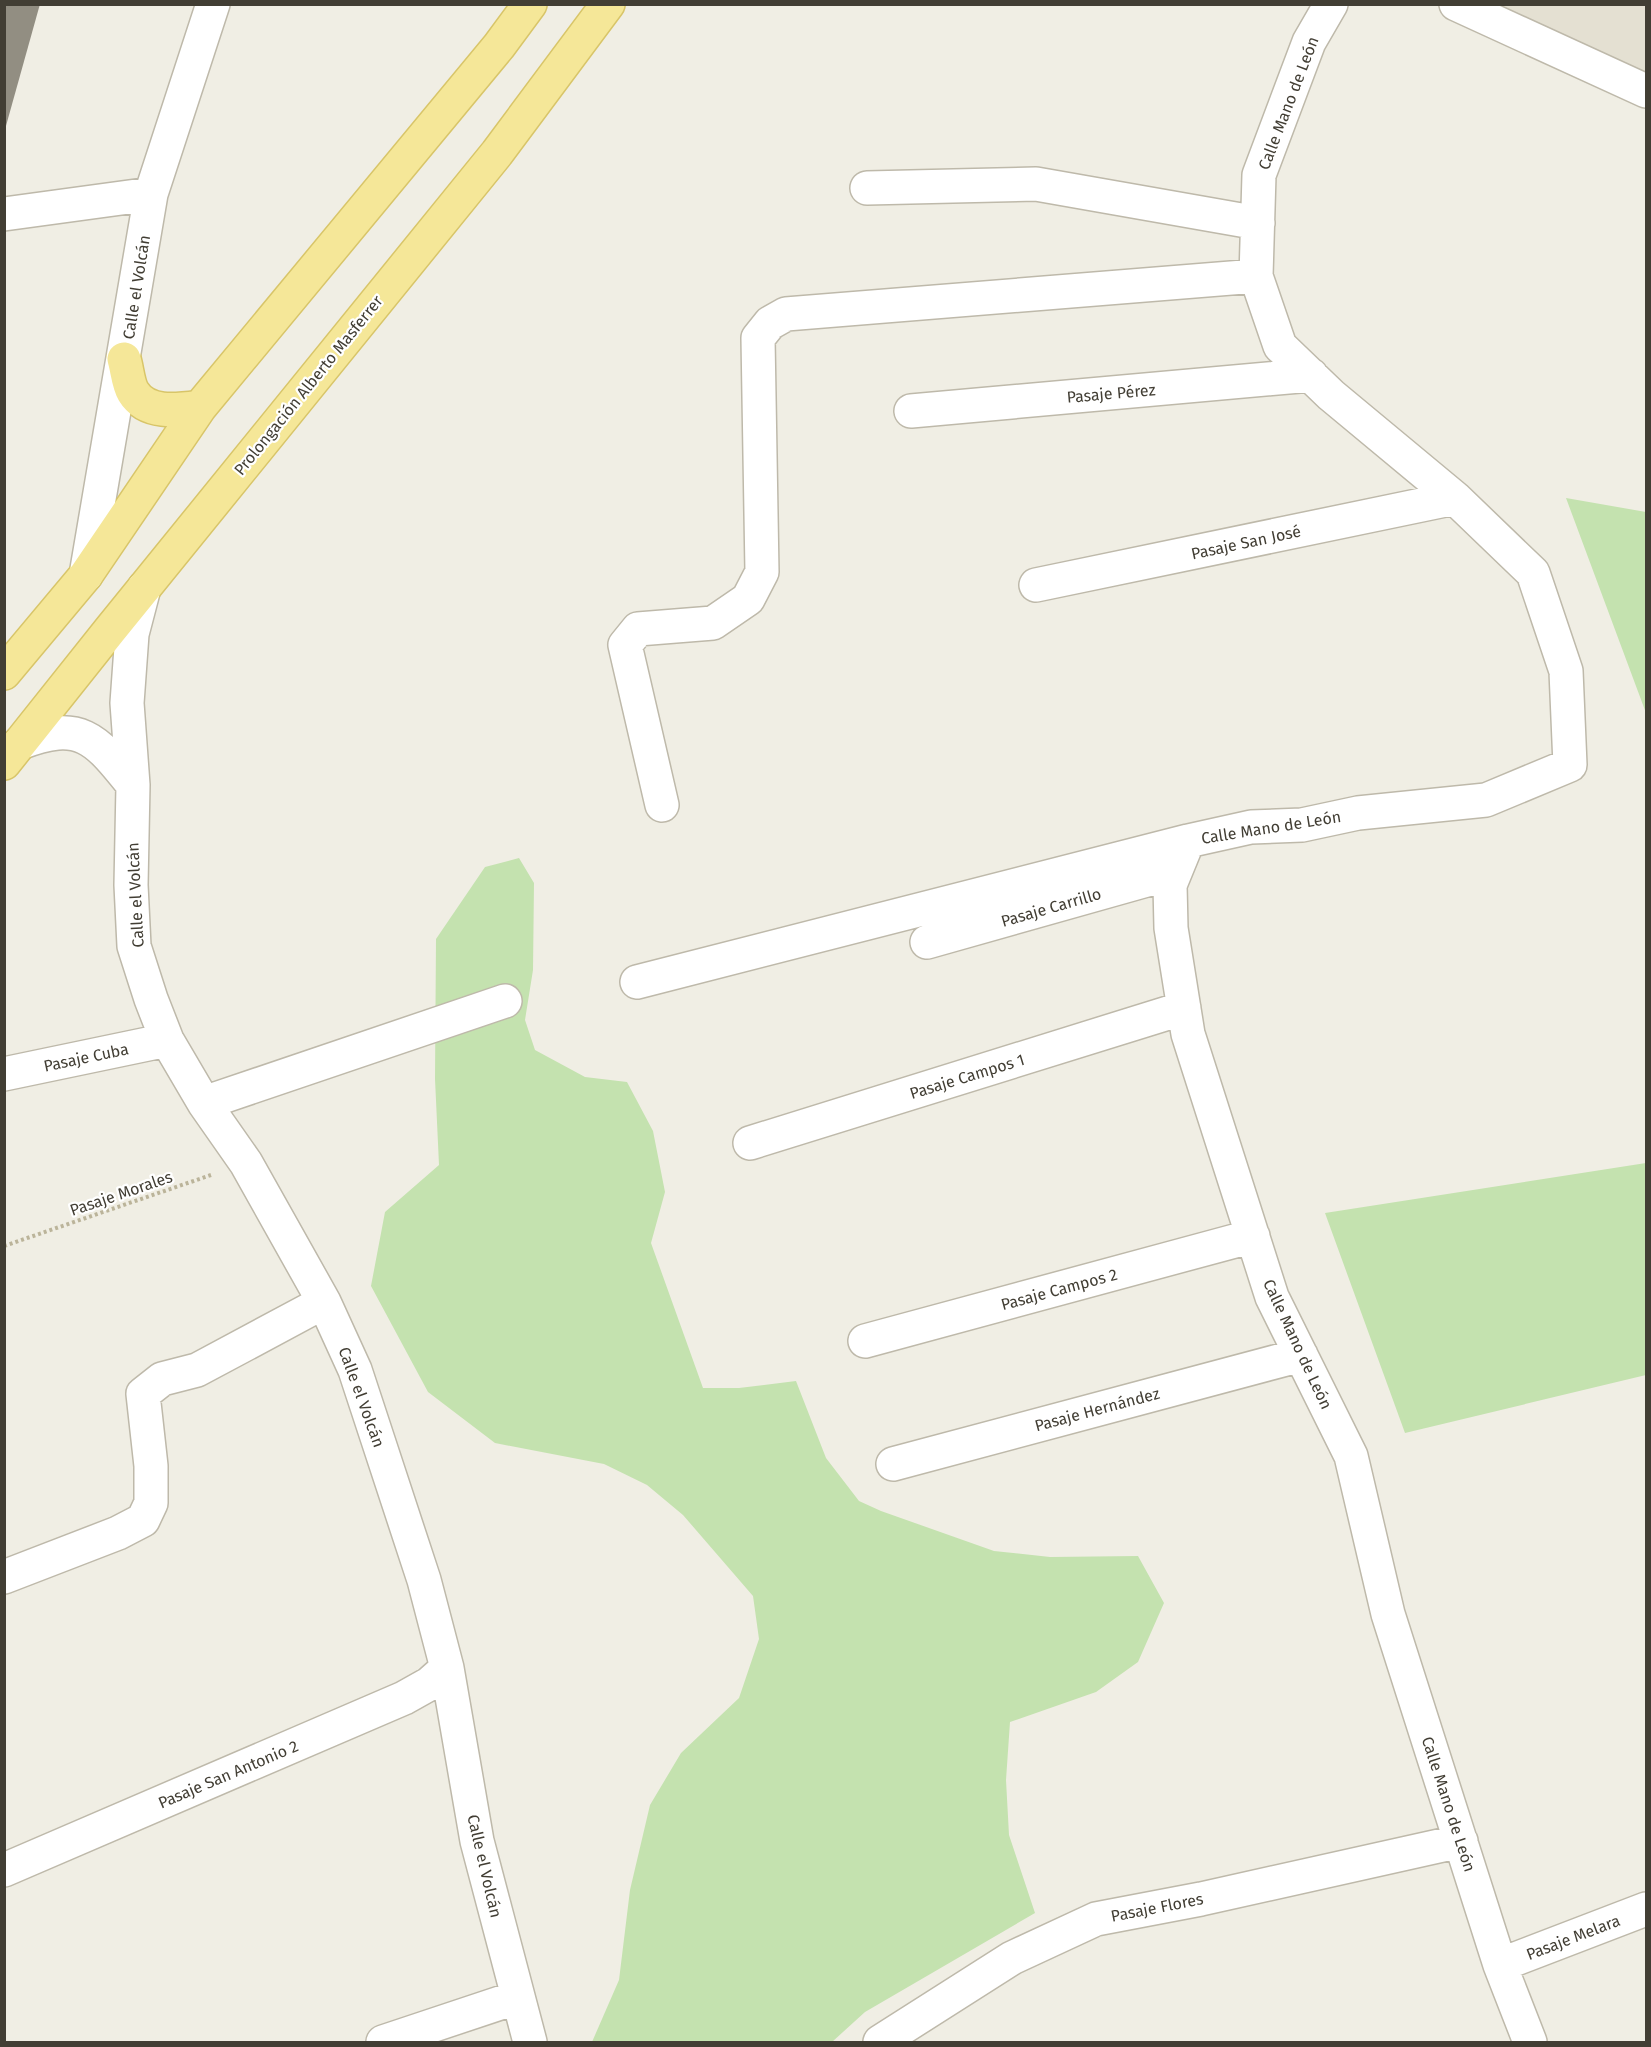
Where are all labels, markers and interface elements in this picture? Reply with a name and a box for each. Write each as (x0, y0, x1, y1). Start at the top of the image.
street label: Calle Mano de León (1254, 34, 1323, 173)
street label: Calle el Volcán (119, 234, 154, 341)
street label: Prolongación Alberto Masferrer (230, 291, 387, 479)
street label: Pasaje Pérez (1066, 380, 1156, 407)
street label: Pasaje San José (1189, 522, 1303, 563)
street label: Calle Mano de León (1200, 807, 1342, 848)
street label: Calle el Volcán (123, 842, 148, 948)
street label: Pasaje Carrillo (999, 884, 1103, 931)
street label: Pasaje Cuba (42, 1039, 130, 1076)
street label: Pasaje Campos 1 (907, 1050, 1027, 1103)
street label: Pasaje Morales (67, 1167, 175, 1220)
street label: Pasaje Campos 2 (999, 1265, 1120, 1314)
street label: Calle Mano de León (1259, 1276, 1336, 1412)
street label: Calle el Volcán (335, 1344, 388, 1450)
street label: Pasaje Hernández (1033, 1384, 1162, 1435)
street label: Calle Mano de León (1418, 1734, 1479, 1874)
street label: Pasaje San Antonio 2 (155, 1736, 301, 1813)
street label: Calle el Volcán (463, 1813, 506, 1920)
street label: Pasaje Flores (1109, 1889, 1205, 1926)
street label: Pasaje Melara (1524, 1911, 1623, 1964)

